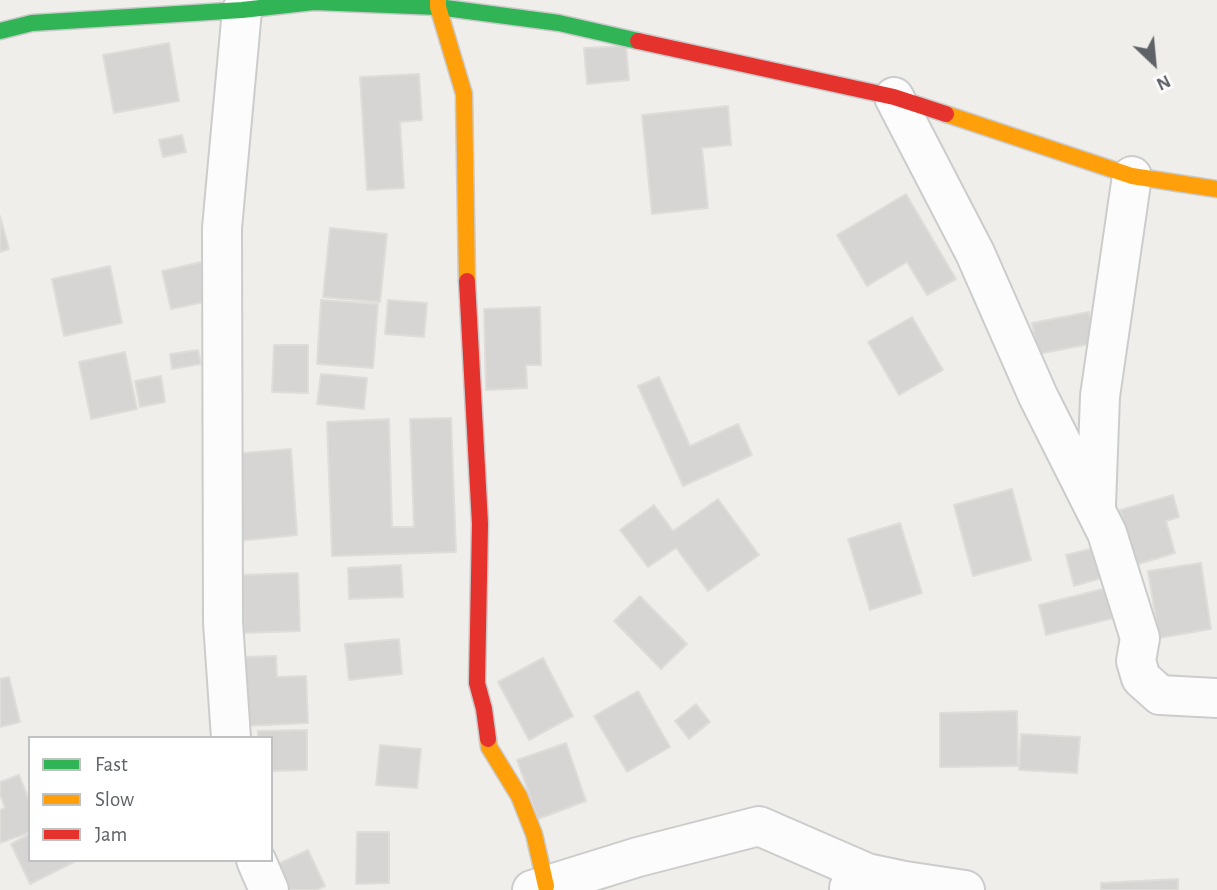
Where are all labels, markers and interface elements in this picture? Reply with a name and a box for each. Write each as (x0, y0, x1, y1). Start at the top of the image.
north arrow (1119, 28, 1189, 98)
text: N (1153, 71, 1174, 94)
legend (28, 736, 273, 862)
text: Fast (95, 754, 128, 775)
text: Slow (95, 789, 134, 810)
text: Jam (95, 824, 127, 845)

